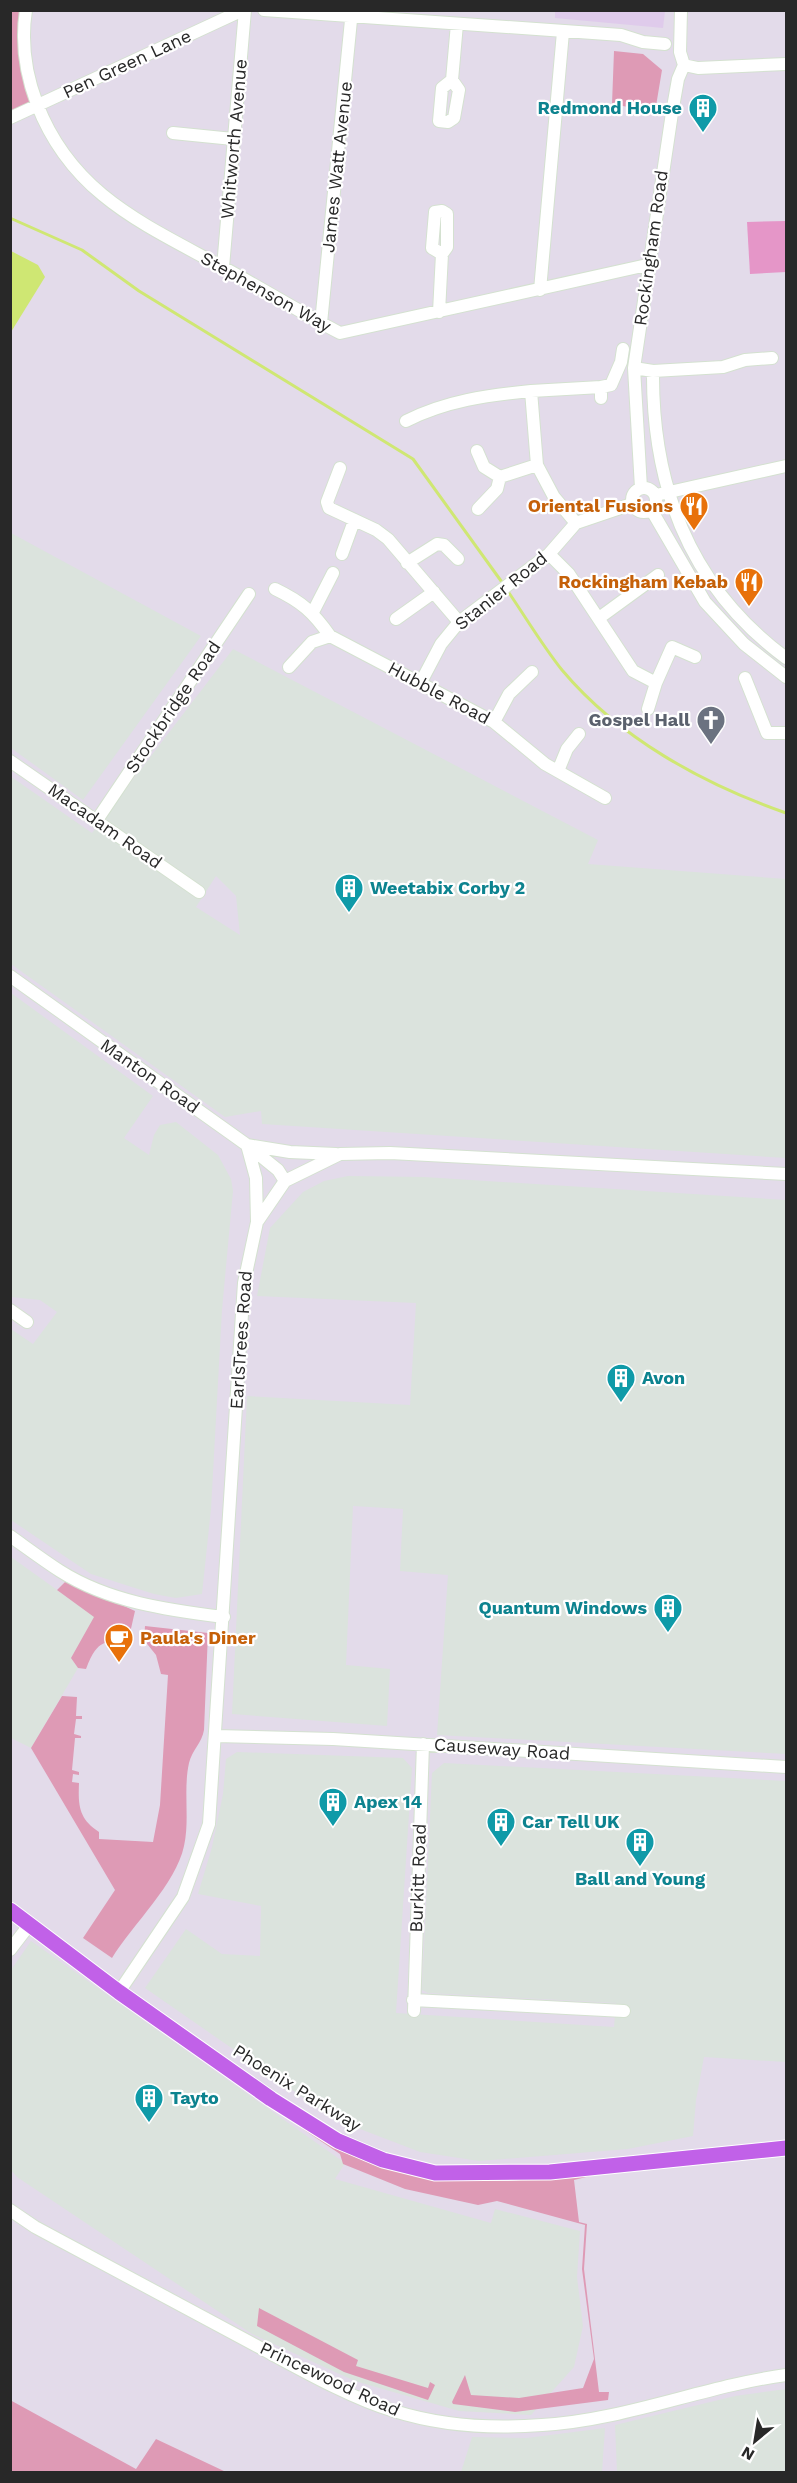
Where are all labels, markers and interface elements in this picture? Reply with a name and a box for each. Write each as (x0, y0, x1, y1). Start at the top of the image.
street label: Pen Green Lane (59, 25, 194, 102)
street label: Whitworth Avenue (216, 58, 251, 220)
street label: James Watt Avenue (317, 80, 356, 254)
building icon: Redmond House (687, 92, 719, 134)
place label: Redmond House (538, 97, 682, 118)
street label: Rockingham Road (629, 169, 672, 327)
street label: Stephenson Way (197, 247, 336, 337)
restaurant icon: Oriental Fusions (678, 490, 710, 532)
place label: Oriental Fusions (528, 495, 673, 516)
street label: Stanier Road (450, 547, 551, 634)
restaurant icon: Rockingham Kebab (733, 566, 765, 608)
place label: Rockingham Kebab (558, 571, 728, 592)
street label: Stockbridge Road (121, 637, 225, 777)
street label: Hubble Road (385, 657, 494, 728)
church icon: Gospel Hall (695, 704, 727, 746)
place label: Gospel Hall (589, 709, 690, 730)
street label: Macadam Road (44, 778, 166, 873)
building icon: Weetabix Corby 2 (333, 872, 365, 914)
place label: Weetabix Corby 2 (370, 877, 525, 898)
street label: Manton Road (97, 1034, 204, 1117)
street label: EarlsTrees Road (225, 1270, 256, 1410)
building icon: Avon (605, 1362, 637, 1404)
place label: Avon (642, 1367, 685, 1388)
building icon: Quantum Windows (652, 1592, 684, 1634)
place label: Quantum Windows (478, 1597, 647, 1618)
cafe icon: Paula's Diner (103, 1622, 135, 1664)
place label: Paula's Diner (140, 1627, 256, 1648)
street label: Causeway Road (433, 1733, 571, 1764)
building icon: Apex 14 (317, 1786, 349, 1828)
place label: Apex 14 (354, 1791, 422, 1812)
building icon: Car Tell UK (485, 1806, 517, 1848)
place label: Car Tell UK (522, 1811, 620, 1832)
street label: Burkitt Road (405, 1823, 430, 1933)
building icon: Ball and Young (624, 1826, 656, 1868)
place label: Ball and Young (575, 1868, 706, 1889)
street label: Phoenix Parkway (229, 2040, 366, 2136)
building icon: Tayto (133, 2082, 165, 2124)
place label: Tayto (170, 2087, 219, 2108)
street label: Princewood Road (257, 2337, 404, 2420)
north arrow (725, 2411, 785, 2471)
text: N (738, 2442, 758, 2465)

